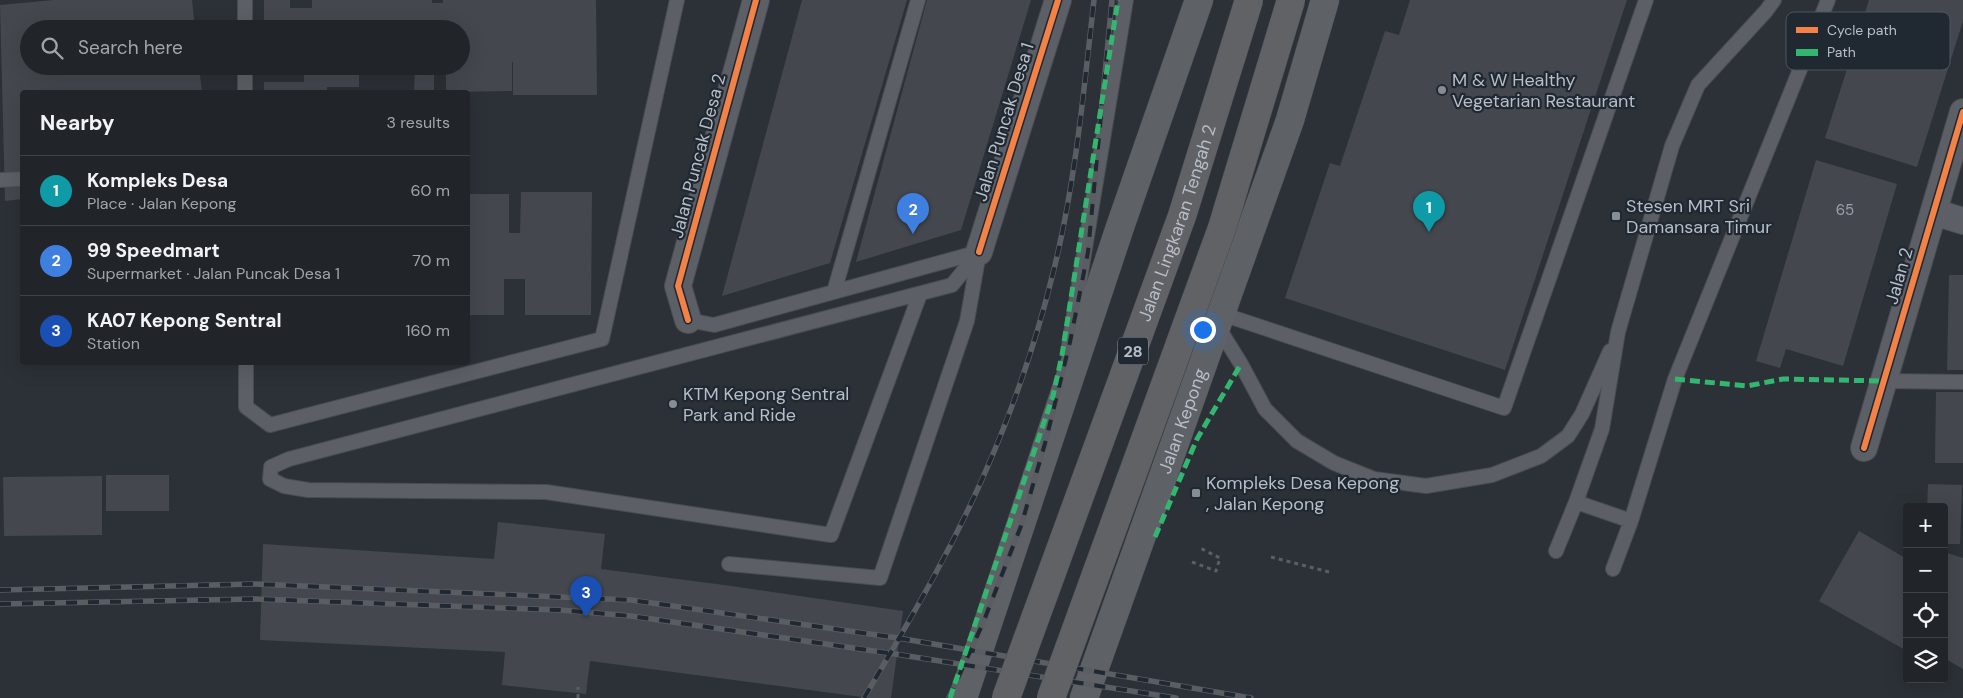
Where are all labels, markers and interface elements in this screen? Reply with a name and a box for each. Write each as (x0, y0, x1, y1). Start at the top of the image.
legend (1786, 12, 1950, 70)
search box (20, 20, 470, 75)
text: Cycle path (1827, 21, 1897, 39)
icon: search (38, 34, 66, 62)
text: Search here (78, 35, 183, 60)
street label: Jalan Puncak Desa 1 (968, 40, 1040, 204)
text: Path (1827, 43, 1856, 61)
place label: M & W Healthy Vegetarian Restaurant (1452, 68, 1635, 113)
street label: Jalan Puncak Desa 2 (664, 71, 732, 241)
marker: M & W Healthy Vegetarian Restaurant (1436, 84, 1448, 96)
text: Nearby (40, 109, 114, 137)
text: 3 results (387, 112, 450, 133)
street label: Jalan Lingkaran Tengah 2 (1132, 121, 1222, 325)
text: Kompleks Desa (87, 168, 228, 193)
text: 1 (53, 180, 59, 201)
text: 60 m (410, 180, 450, 201)
pin: 1 (1413, 191, 1445, 232)
text: Place · Jalan Kepong (87, 193, 236, 214)
pin: 2 (897, 193, 929, 234)
place label: Stesen MRT Sri Damansara Timur (1626, 194, 1772, 239)
house number: 65 (1836, 200, 1854, 220)
marker: Stesen MRT Sri Damansara Timur (1610, 210, 1622, 222)
text: 99 Speedmart (87, 238, 220, 263)
street label: Jalan 2 (1879, 245, 1919, 307)
text: 2 (51, 250, 61, 271)
text: 70 m (412, 250, 450, 271)
text: Supermarket · Jalan Puncak Desa 1 (87, 263, 340, 284)
text: KA07 Kepong Sentral (87, 308, 281, 333)
your location (1190, 317, 1216, 343)
text: 3 (51, 320, 61, 341)
text: 160 m (406, 320, 450, 341)
text: Station (87, 333, 140, 354)
road number: 28 (1118, 338, 1148, 364)
street label: Jalan Kepong (1153, 365, 1213, 477)
place label: KTM Kepong Sentral Park and Ride (683, 382, 849, 427)
marker: KTM Kepong Sentral Park and Ride (667, 398, 679, 410)
place label: Kompleks Desa Kepong , Jalan Kepong (1206, 471, 1399, 516)
marker: Kompleks Desa Kepong , Jalan Kepong (1190, 487, 1202, 499)
map controls (1903, 503, 1948, 683)
button: + (1903, 503, 1948, 548)
button: − (1903, 548, 1948, 593)
pin: 3 (570, 576, 602, 617)
button: locate (1903, 593, 1948, 638)
button: layers (1903, 638, 1948, 683)

